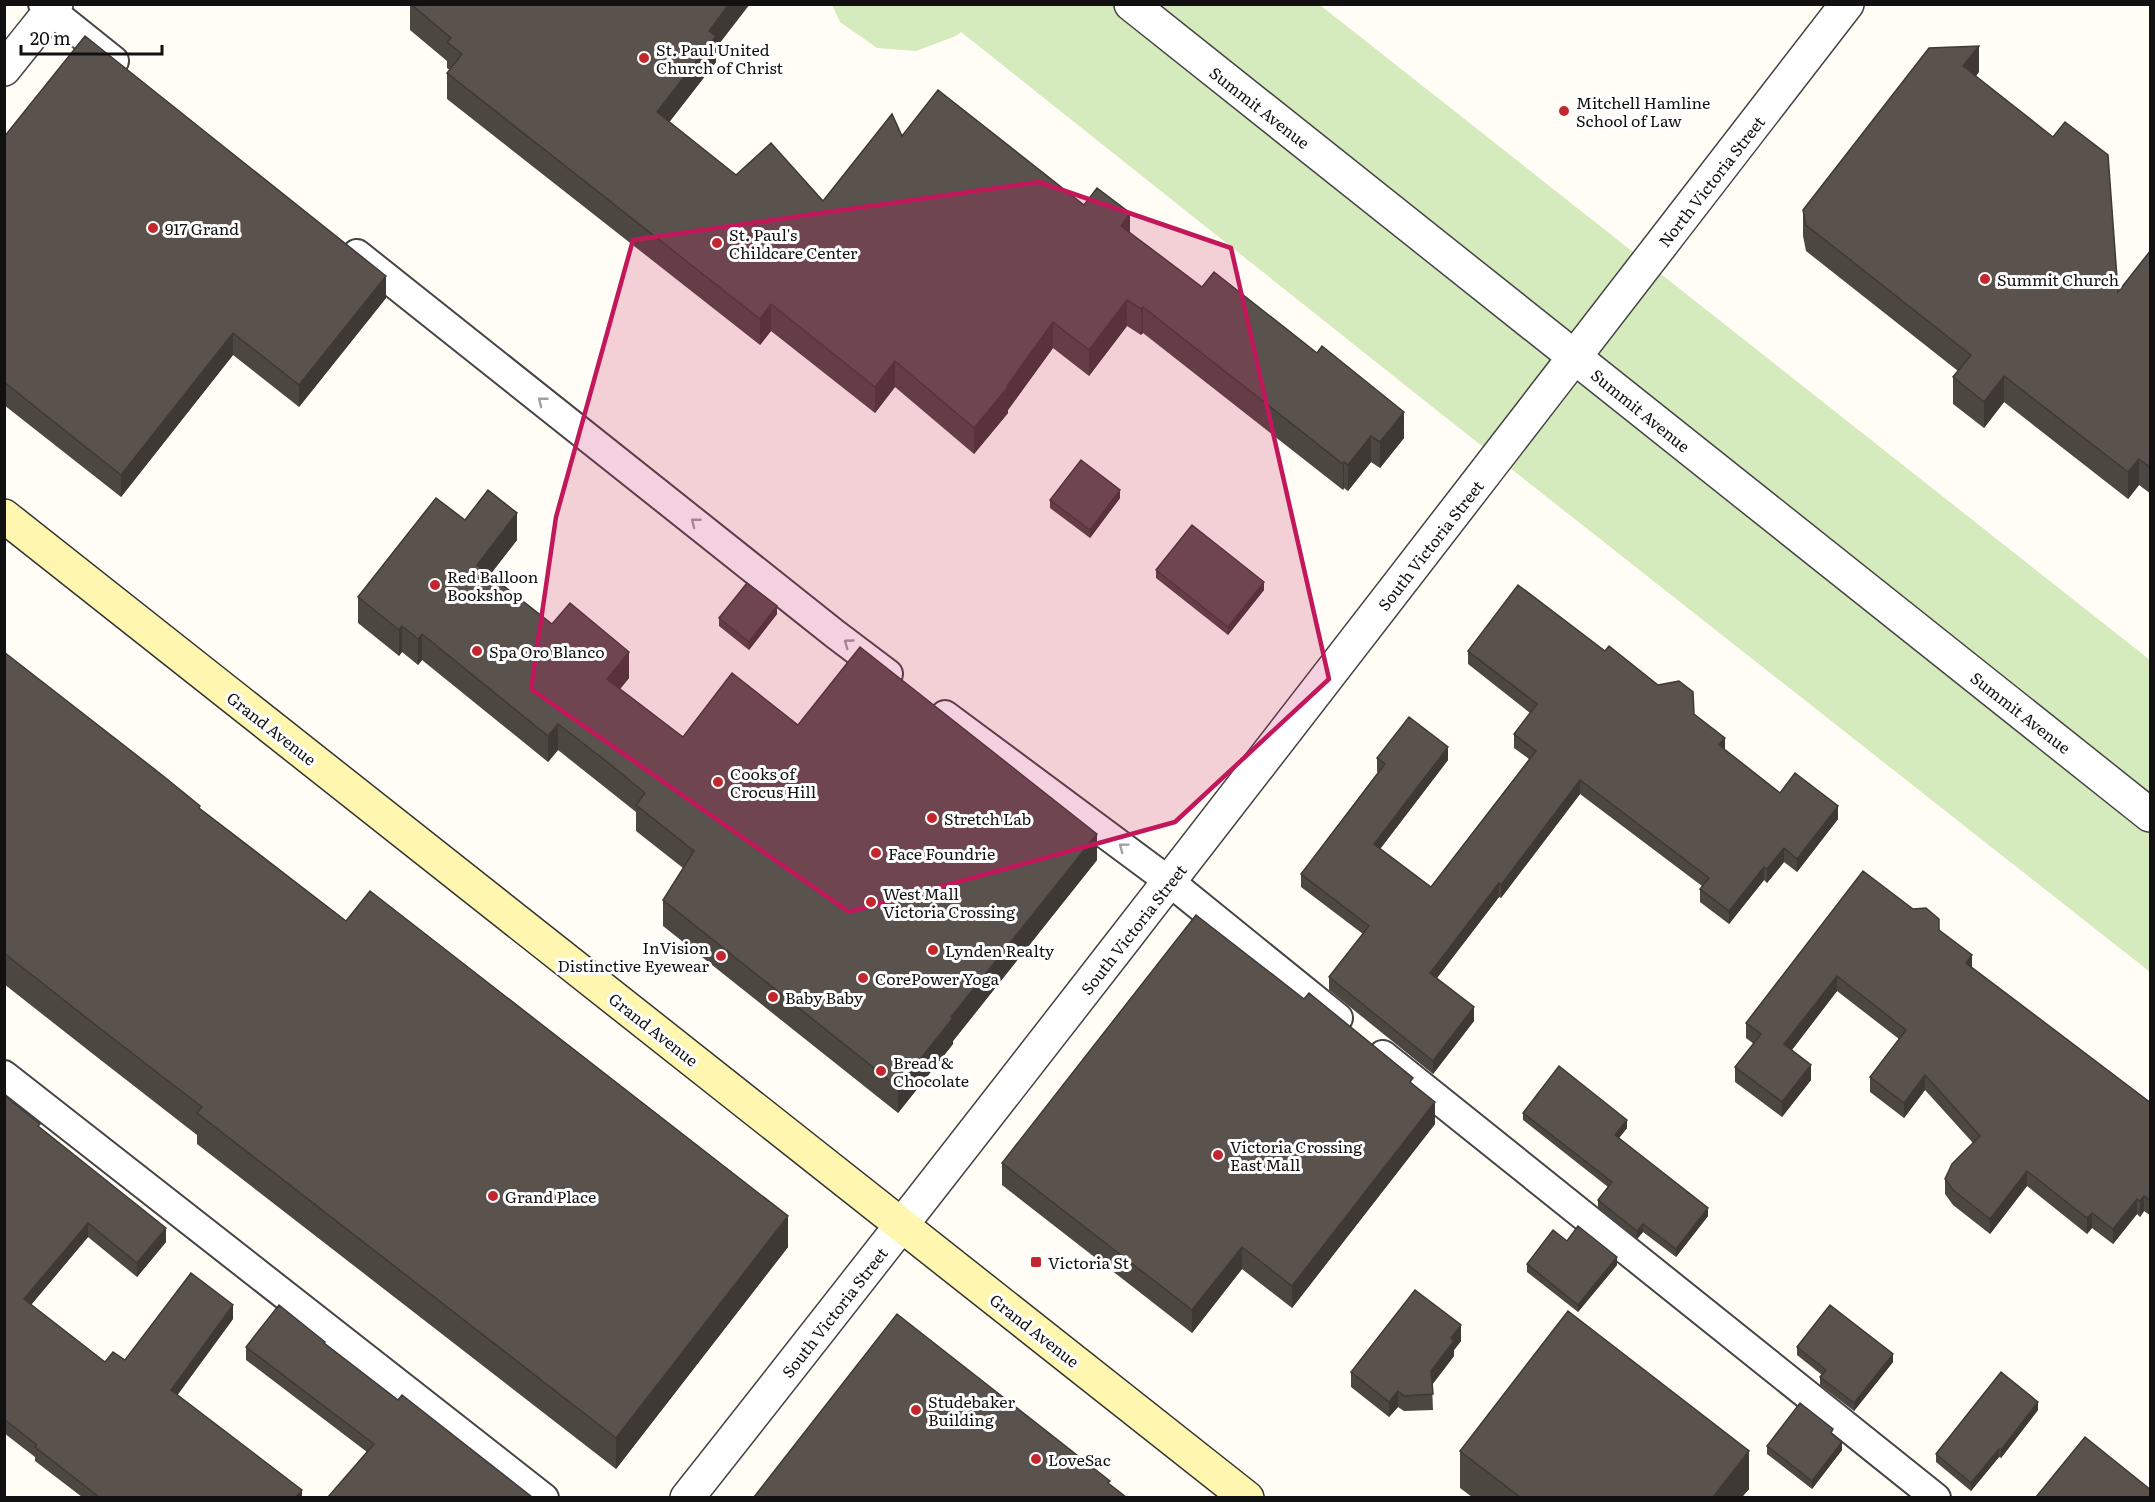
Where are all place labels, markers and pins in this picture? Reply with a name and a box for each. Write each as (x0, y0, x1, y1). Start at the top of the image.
place label: St. Paul United Church of Christ (656, 37, 784, 79)
marker: St. Paul United Church of Christ (637, 51, 651, 65)
place label: Mitchell Hamline School of Law (1576, 90, 1710, 132)
marker: Mitchell Hamline School of Law (1557, 104, 1571, 118)
place label: 917 Grand (165, 216, 239, 240)
marker: 917 Grand (146, 221, 160, 235)
place label: St. Paul's Childcare Center (729, 222, 858, 264)
marker: St. Paul's Childcare Center (710, 236, 724, 250)
place label: Summit Church (1997, 267, 2120, 291)
marker: Summit Church (1978, 272, 1992, 286)
place label: Red Balloon Bookshop (447, 564, 539, 606)
marker: Red Balloon Bookshop (428, 578, 442, 592)
place label: Spa Oro Blanco (489, 639, 605, 663)
marker: Spa Oro Blanco (470, 644, 484, 658)
place label: Cooks of Crocus Hill (730, 761, 816, 803)
marker: Cooks of Crocus Hill (711, 775, 725, 789)
place label: Stretch Lab (944, 806, 1031, 830)
marker: Stretch Lab (925, 811, 939, 825)
place label: Face Foundrie (888, 841, 995, 865)
marker: Face Foundrie (869, 846, 883, 860)
place label: West Mall Victoria Crossing (883, 881, 1015, 923)
marker: West Mall Victoria Crossing (864, 895, 878, 909)
place label: InVision Distinctive Eyewear (558, 935, 709, 977)
place label: Lynden Realty (945, 938, 1055, 962)
marker: Lynden Realty (926, 943, 940, 957)
marker: InVision Distinctive Eyewear (714, 949, 728, 963)
place label: CorePower Yoga (875, 966, 999, 990)
marker: CorePower Yoga (856, 971, 870, 985)
place label: Baby Baby (785, 985, 864, 1009)
marker: Baby Baby (766, 990, 780, 1004)
place label: Bread & Chocolate (893, 1050, 969, 1092)
marker: Bread & Chocolate (874, 1064, 888, 1078)
place label: Victoria Crossing East Mall (1230, 1134, 1362, 1176)
marker: Victoria Crossing East Mall (1211, 1148, 1225, 1162)
place label: Grand Place (505, 1184, 596, 1208)
marker: Grand Place (486, 1189, 500, 1203)
place label: Victoria St (1048, 1250, 1130, 1274)
marker: Victoria St (1029, 1255, 1043, 1269)
place label: Studebaker Building (928, 1389, 1015, 1431)
marker: Studebaker Building (909, 1403, 923, 1417)
place label: LoveSac (1048, 1447, 1111, 1471)
marker: LoveSac (1029, 1452, 1043, 1466)

